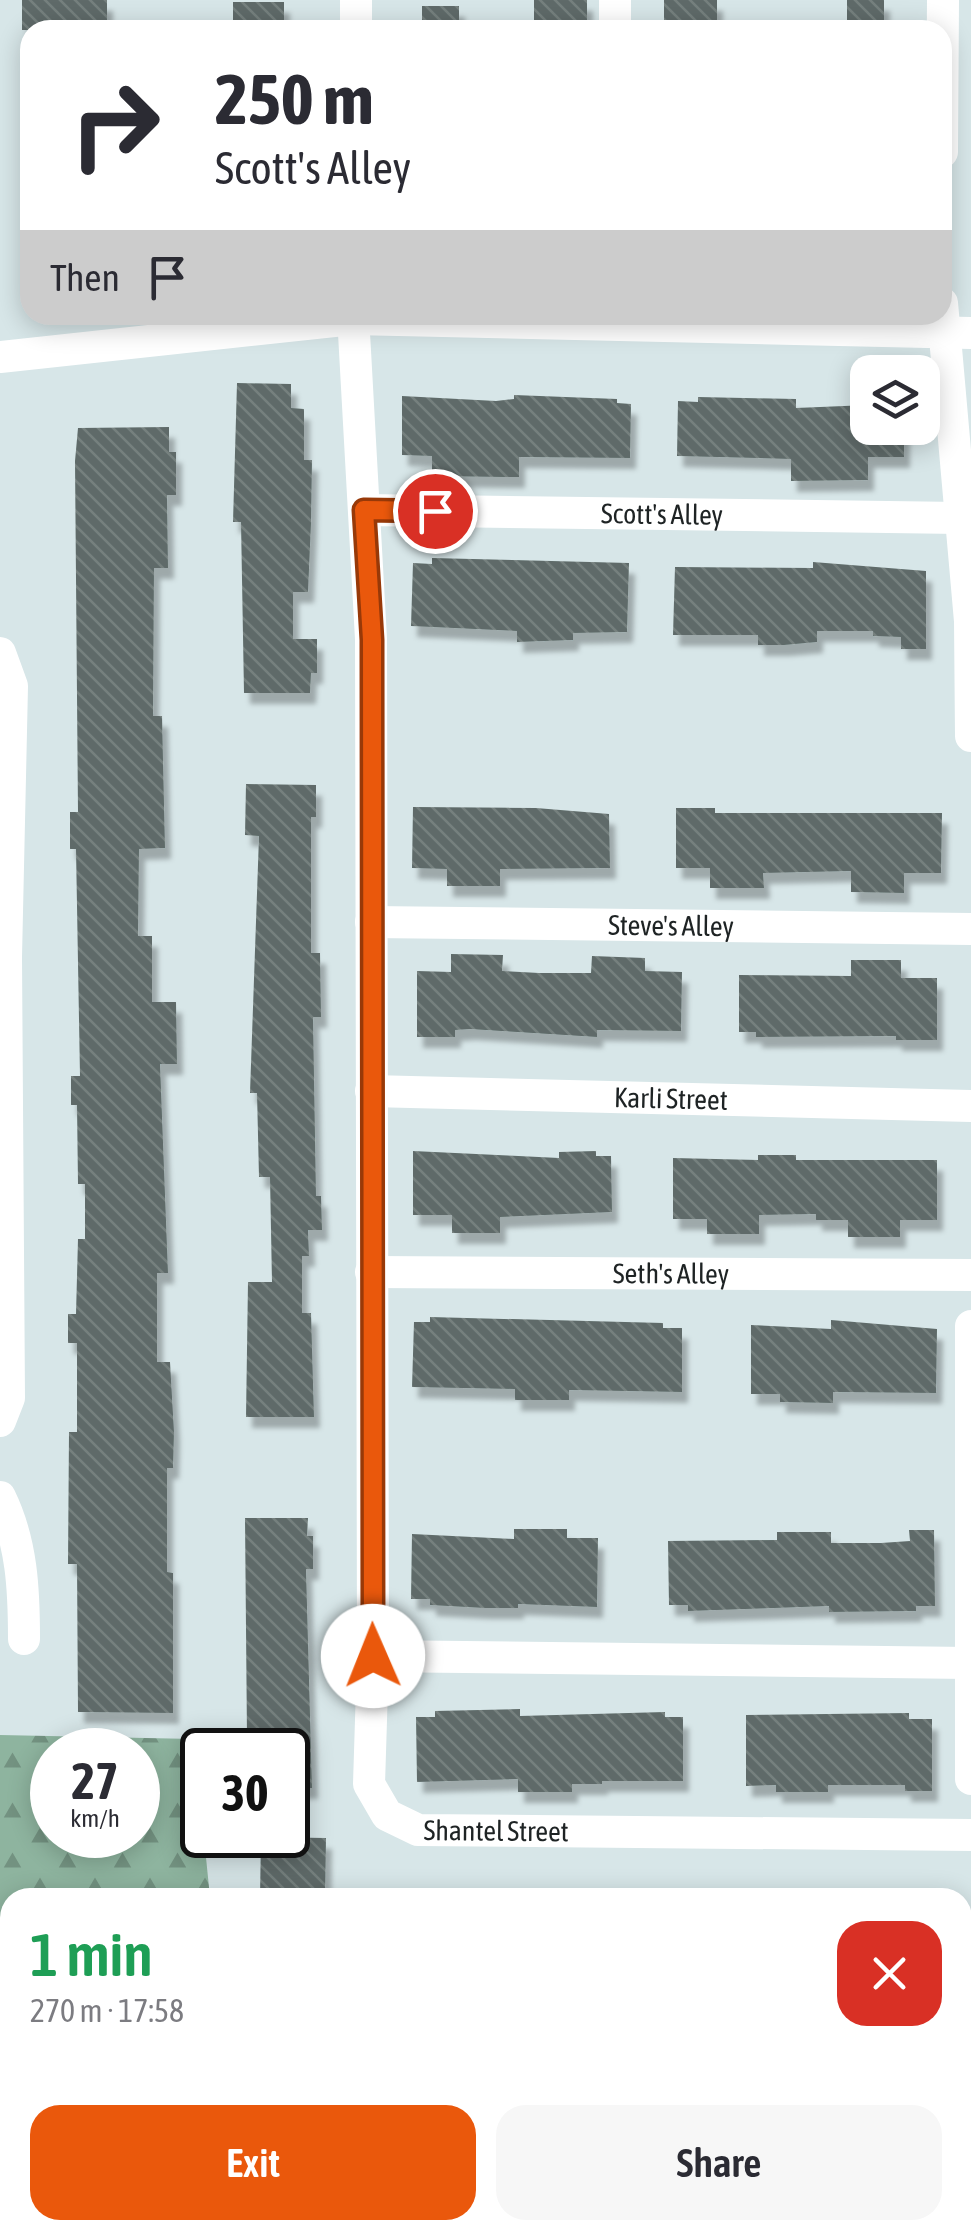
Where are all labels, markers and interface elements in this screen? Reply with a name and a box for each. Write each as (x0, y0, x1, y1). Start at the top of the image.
text: 250 m (215, 59, 374, 139)
icon: right (50, 60, 180, 190)
text: Scott's Alley (215, 142, 411, 194)
icon: arrive (140, 250, 195, 305)
text: Then (50, 256, 120, 299)
map controls (850, 355, 940, 445)
button: layers (850, 355, 940, 445)
pin (393, 469, 478, 554)
icon: arrive (408, 484, 463, 539)
street label: Scott's Alley (601, 497, 723, 531)
street label: Steve's Alley (608, 909, 734, 942)
street label: Karli Street (614, 1081, 728, 1116)
street label: Seth's Alley (613, 1257, 729, 1290)
position arrow (321, 1604, 425, 1708)
speed limit sign: 30 (180, 1728, 310, 1858)
text: 27 (71, 1752, 118, 1810)
text: km/h (70, 1804, 120, 1832)
street label: Shantel Street (423, 1814, 569, 1847)
text: 1 min (30, 1920, 153, 1989)
button: close (837, 1921, 942, 2026)
text: 270 m · 17:58 (30, 1992, 184, 2029)
button: Exit (30, 2105, 476, 2220)
button: Share (496, 2105, 942, 2220)

